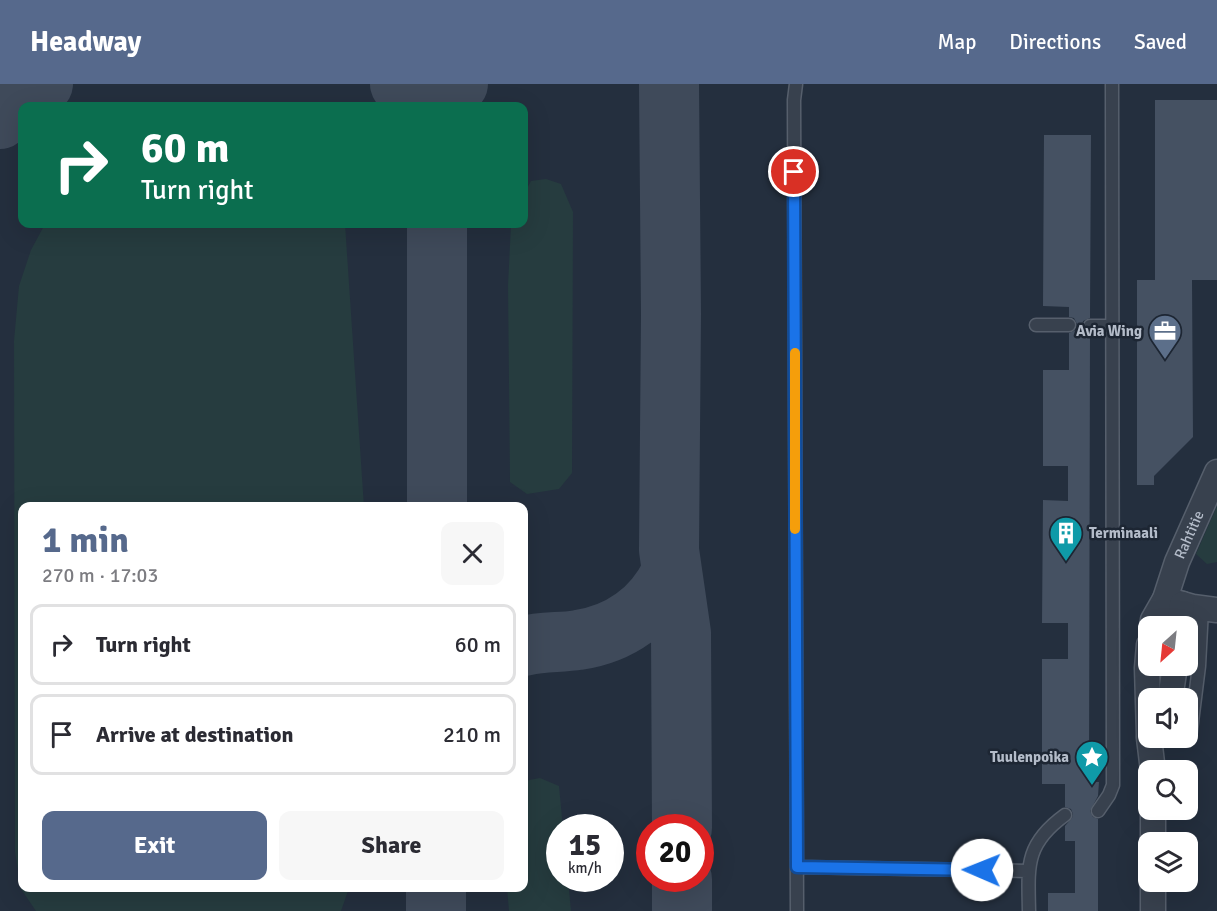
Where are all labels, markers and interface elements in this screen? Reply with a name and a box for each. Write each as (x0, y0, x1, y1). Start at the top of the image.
text: Headway (30, 25, 141, 59)
text: Map (938, 29, 976, 55)
text: Directions (1009, 29, 1101, 55)
text: Saved (1134, 29, 1187, 55)
text: 60 m (141, 123, 230, 174)
icon: right (42, 126, 120, 204)
pin (768, 146, 819, 197)
icon: arrive (777, 155, 810, 188)
text: Turn right (141, 174, 254, 207)
office icon: Avia Wing (1147, 313, 1183, 360)
place label: Avia Wing (1076, 322, 1142, 340)
street label: Rahtitie (1171, 508, 1208, 562)
building icon: Terminaali (1048, 515, 1084, 562)
text: 1 min (42, 518, 129, 563)
button: close (441, 522, 504, 585)
place label: Terminaali (1089, 524, 1158, 542)
text: 270 m · 17:03 (42, 563, 158, 588)
north arrow (1138, 616, 1198, 676)
map controls (1138, 616, 1198, 892)
icon: right (45, 628, 78, 661)
text: Turn right (96, 631, 191, 658)
text: 60 m (455, 631, 501, 658)
button: sound (1138, 688, 1198, 748)
icon: arrive (45, 718, 78, 751)
text: Arrive at destination (96, 721, 293, 748)
text: 210 m (443, 721, 501, 748)
place icon: Tuulenpoika (1074, 739, 1110, 786)
place label: Tuulenpoika (990, 748, 1069, 766)
button: search (1138, 760, 1198, 820)
button: Exit (42, 811, 267, 880)
button: Share (279, 811, 504, 880)
speed limit sign: 20 (636, 814, 714, 892)
text: 15 (569, 827, 601, 864)
button: layers (1138, 832, 1198, 892)
position arrow (950, 838, 1014, 902)
text: km/h (568, 859, 602, 877)

